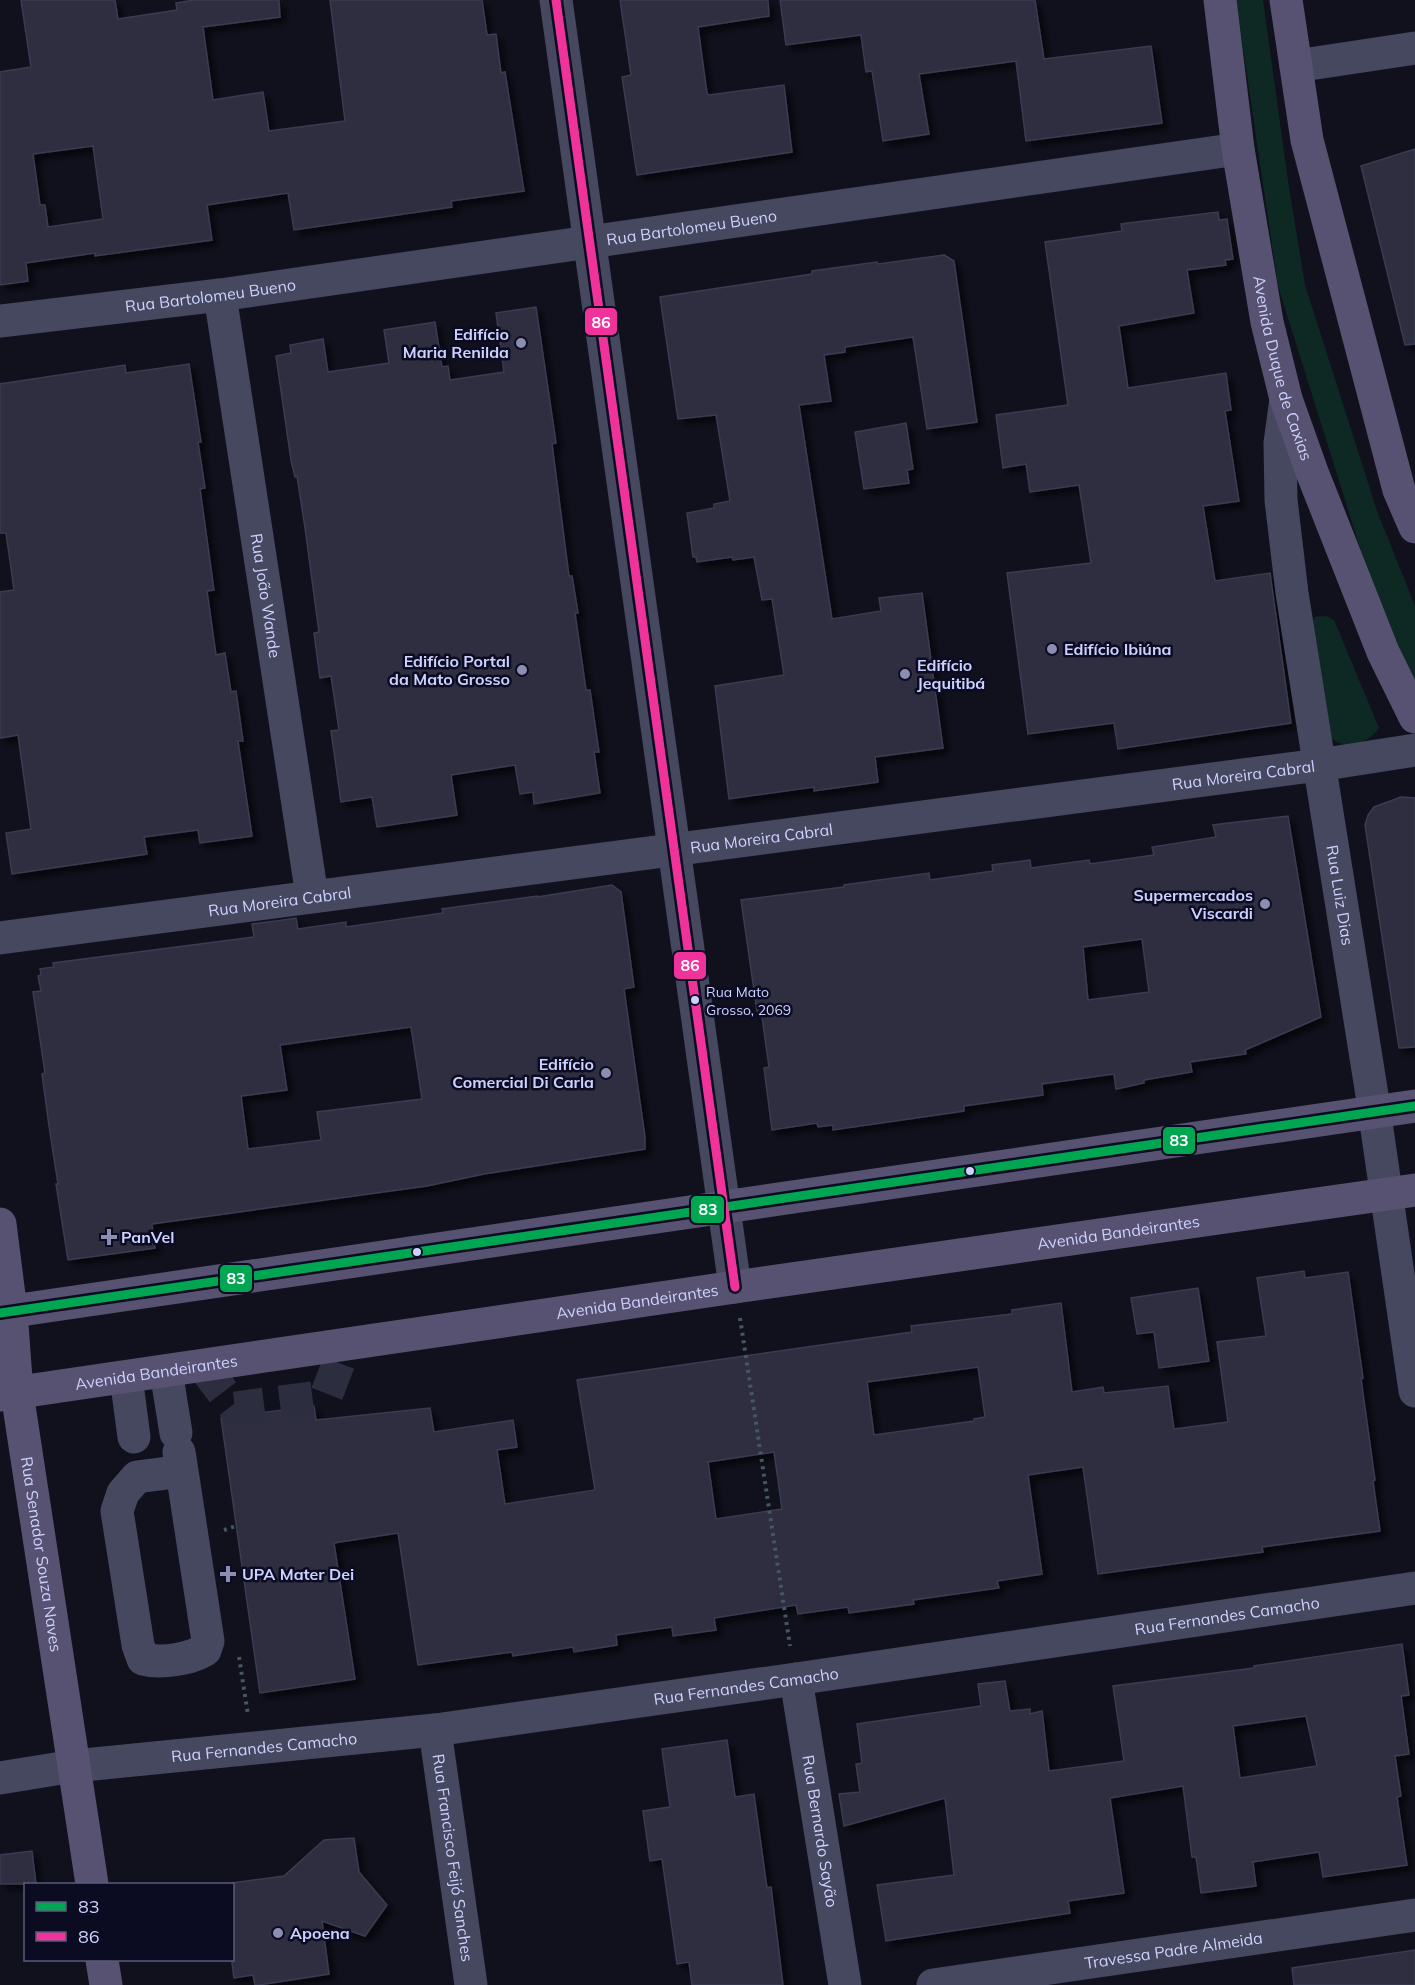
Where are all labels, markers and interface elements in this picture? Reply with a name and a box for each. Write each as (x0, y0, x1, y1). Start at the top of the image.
street label: Rua Bartolomeu Bueno (605, 205, 778, 249)
street label: Rua Bartolomeu Bueno (124, 274, 297, 316)
street label: Avenida Duque de Caxias (1249, 274, 1317, 463)
line badge: 86 (584, 307, 618, 336)
text: 86 (591, 312, 611, 332)
place label: Edifício Maria Renilda (403, 324, 509, 362)
marker: Edifício Maria Renilda (514, 336, 528, 350)
street label: Rua João Wande (247, 532, 285, 659)
place label: Edifício Ibiúna (1064, 639, 1171, 659)
marker: Edifício Ibiúna (1045, 642, 1059, 656)
place label: Edifício Portal da Mato Grosso (389, 651, 510, 689)
place label: Edifício Jequitibá (917, 655, 985, 693)
marker: Edifício Portal da Mato Grosso (515, 663, 529, 677)
marker: Edifício Jequitibá (898, 667, 912, 681)
street label: Rua Moreira Cabral (1171, 756, 1316, 794)
street label: Rua Moreira Cabral (689, 819, 834, 857)
street label: Rua Luiz Dias (1322, 843, 1358, 947)
street label: Rua Moreira Cabral (207, 882, 352, 921)
place label: Supermercados Viscardi (1134, 885, 1253, 923)
marker: Supermercados Viscardi (1258, 897, 1272, 911)
line badge: 86 (673, 951, 707, 980)
text: 86 (680, 955, 700, 975)
place label: Rua Mato Grosso, 2069 (706, 983, 791, 1019)
marker: Rua Mato Grosso, 2069 (689, 994, 701, 1006)
place label: Edifício Comercial Di Carla (452, 1054, 594, 1092)
marker: Edifício Comercial Di Carla (599, 1066, 613, 1080)
line badge: 83 (1162, 1126, 1196, 1155)
text: 83 (1169, 1130, 1189, 1150)
unlabelled marker (964, 1165, 976, 1177)
line badge: 83 (690, 1195, 725, 1224)
text: 83 (698, 1199, 718, 1219)
street label: Avenida Bandeirantes (1036, 1211, 1201, 1254)
place label: PanVel (121, 1227, 174, 1247)
marker: PanVel (102, 1230, 116, 1244)
unlabelled marker (411, 1246, 423, 1258)
line badge: 83 (219, 1264, 253, 1293)
text: 83 (226, 1268, 246, 1288)
street label: Avenida Bandeirantes (555, 1280, 720, 1323)
street label: Avenida Bandeirantes (74, 1350, 239, 1394)
street label: Rua Senador Souza Naves (17, 1455, 66, 1653)
place label: UPA Mater Dei (242, 1564, 354, 1584)
marker: UPA Mater Dei (219, 1565, 237, 1583)
street label: Rua Fernandes Camacho (1133, 1592, 1321, 1639)
street label: Rua Fernandes Camacho (652, 1663, 840, 1709)
street label: Rua Fernandes Camacho (170, 1728, 358, 1766)
street label: Rua Francisco Feijó Sanches (428, 1752, 478, 1963)
street label: Rua Bernardo Sayão (798, 1753, 842, 1909)
legend (24, 1883, 234, 1961)
text: 83 (78, 1895, 100, 1918)
place label: Apoena (290, 1923, 350, 1943)
text: 86 (78, 1925, 100, 1948)
marker: Apoena (271, 1926, 285, 1940)
street label: Travessa Padre Almeida (1083, 1927, 1264, 1973)

